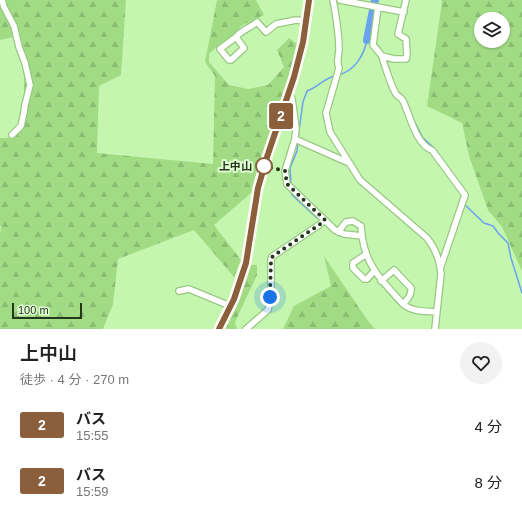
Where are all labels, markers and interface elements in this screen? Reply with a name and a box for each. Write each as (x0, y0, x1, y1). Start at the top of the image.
map controls (474, 12, 510, 48)
button: layers (474, 12, 510, 48)
line badge: 2 (268, 103, 294, 129)
text: 2 (277, 108, 285, 124)
marker: 上中山 (255, 157, 273, 175)
place label: 上中山 (219, 160, 252, 172)
your location (260, 287, 280, 307)
scale bar (12, 301, 82, 320)
text: 100 m (18, 304, 49, 316)
button: heart (460, 342, 502, 384)
text: 上中山 (20, 343, 77, 364)
text: 徒歩 · 4 分 · 270 m (20, 372, 129, 387)
text: バス (76, 410, 106, 427)
text: 2 (38, 417, 46, 433)
text: 4 分 (474, 418, 502, 435)
text: 15:55 (76, 428, 109, 443)
text: バス (76, 466, 106, 483)
text: 2 (38, 473, 46, 489)
text: 8 分 (474, 474, 502, 491)
text: 15:59 (76, 484, 109, 499)

